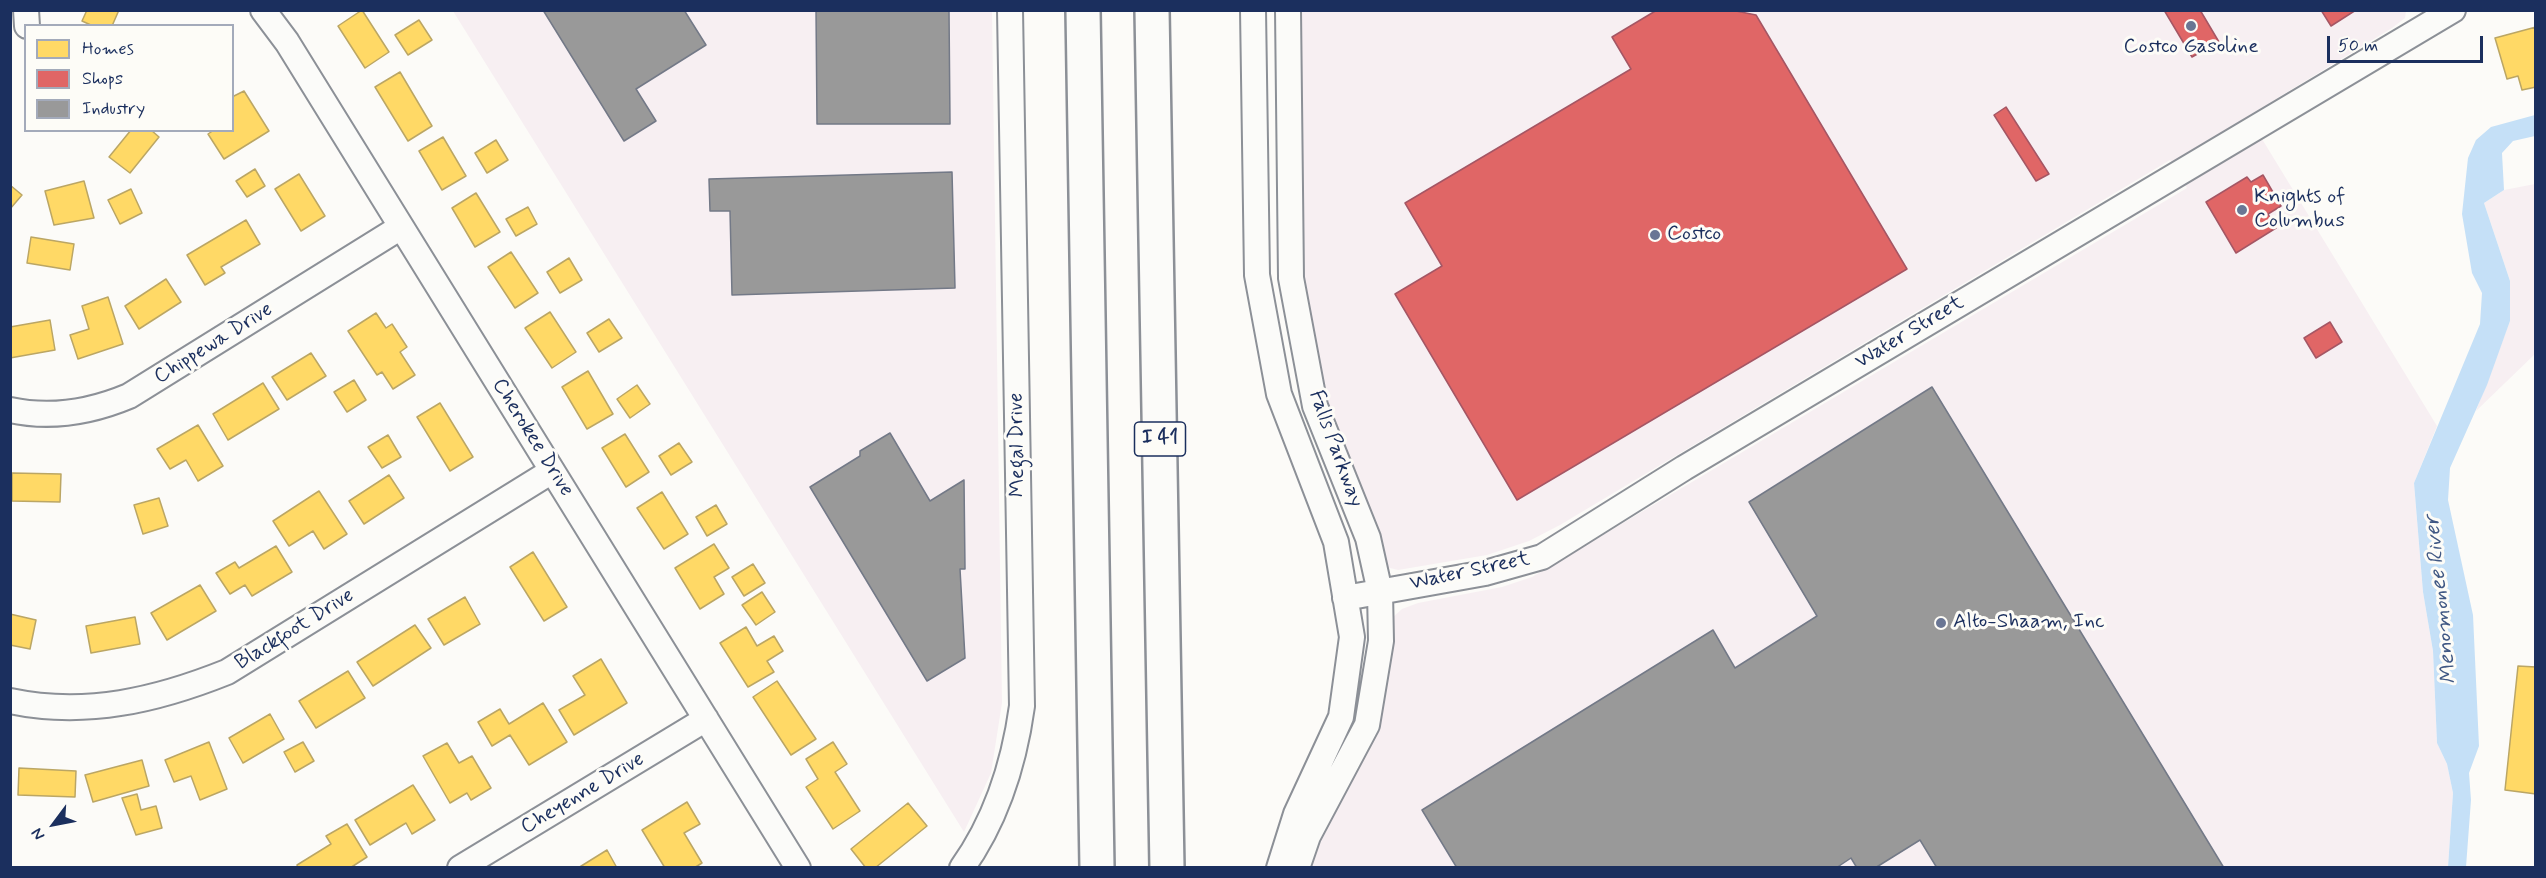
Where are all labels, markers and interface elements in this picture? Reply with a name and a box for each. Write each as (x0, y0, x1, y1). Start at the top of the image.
marker: Costco Gasoline (2184, 19, 2198, 33)
legend (24, 24, 234, 132)
scale bar (2330, 24, 2486, 62)
text: 50 m (2338, 34, 2378, 58)
place label: Costco Gasoline (2124, 35, 2258, 61)
text: Homes (82, 37, 134, 61)
text: Shops (82, 67, 123, 91)
text: Industry (82, 97, 145, 121)
place label: Knights of Columbus (2254, 185, 2345, 235)
marker: Knights of Columbus (2235, 203, 2249, 217)
place label: Costco (1667, 222, 1721, 248)
marker: Costco (1648, 228, 1662, 242)
street label: Water Street (1851, 291, 1969, 375)
street label: Chippewa Drive (150, 298, 278, 390)
street label: Cherokee Drive (486, 374, 578, 502)
street label: Falls Parkway (1302, 387, 1368, 511)
street label: Megal Drive (1004, 392, 1032, 498)
road number: I 41 (1134, 422, 1186, 456)
water label: Menomonee River (2420, 514, 2464, 686)
street label: Water Street (1408, 547, 1532, 597)
street label: Blackfoot Drive (231, 583, 359, 677)
place label: Alto-Shaam, Inc (1953, 610, 2105, 636)
marker: Alto-Shaam, Inc (1934, 616, 1948, 630)
street label: Cheyenne Drive (517, 747, 649, 841)
north arrow (24, 794, 84, 854)
text: N (27, 824, 50, 844)

